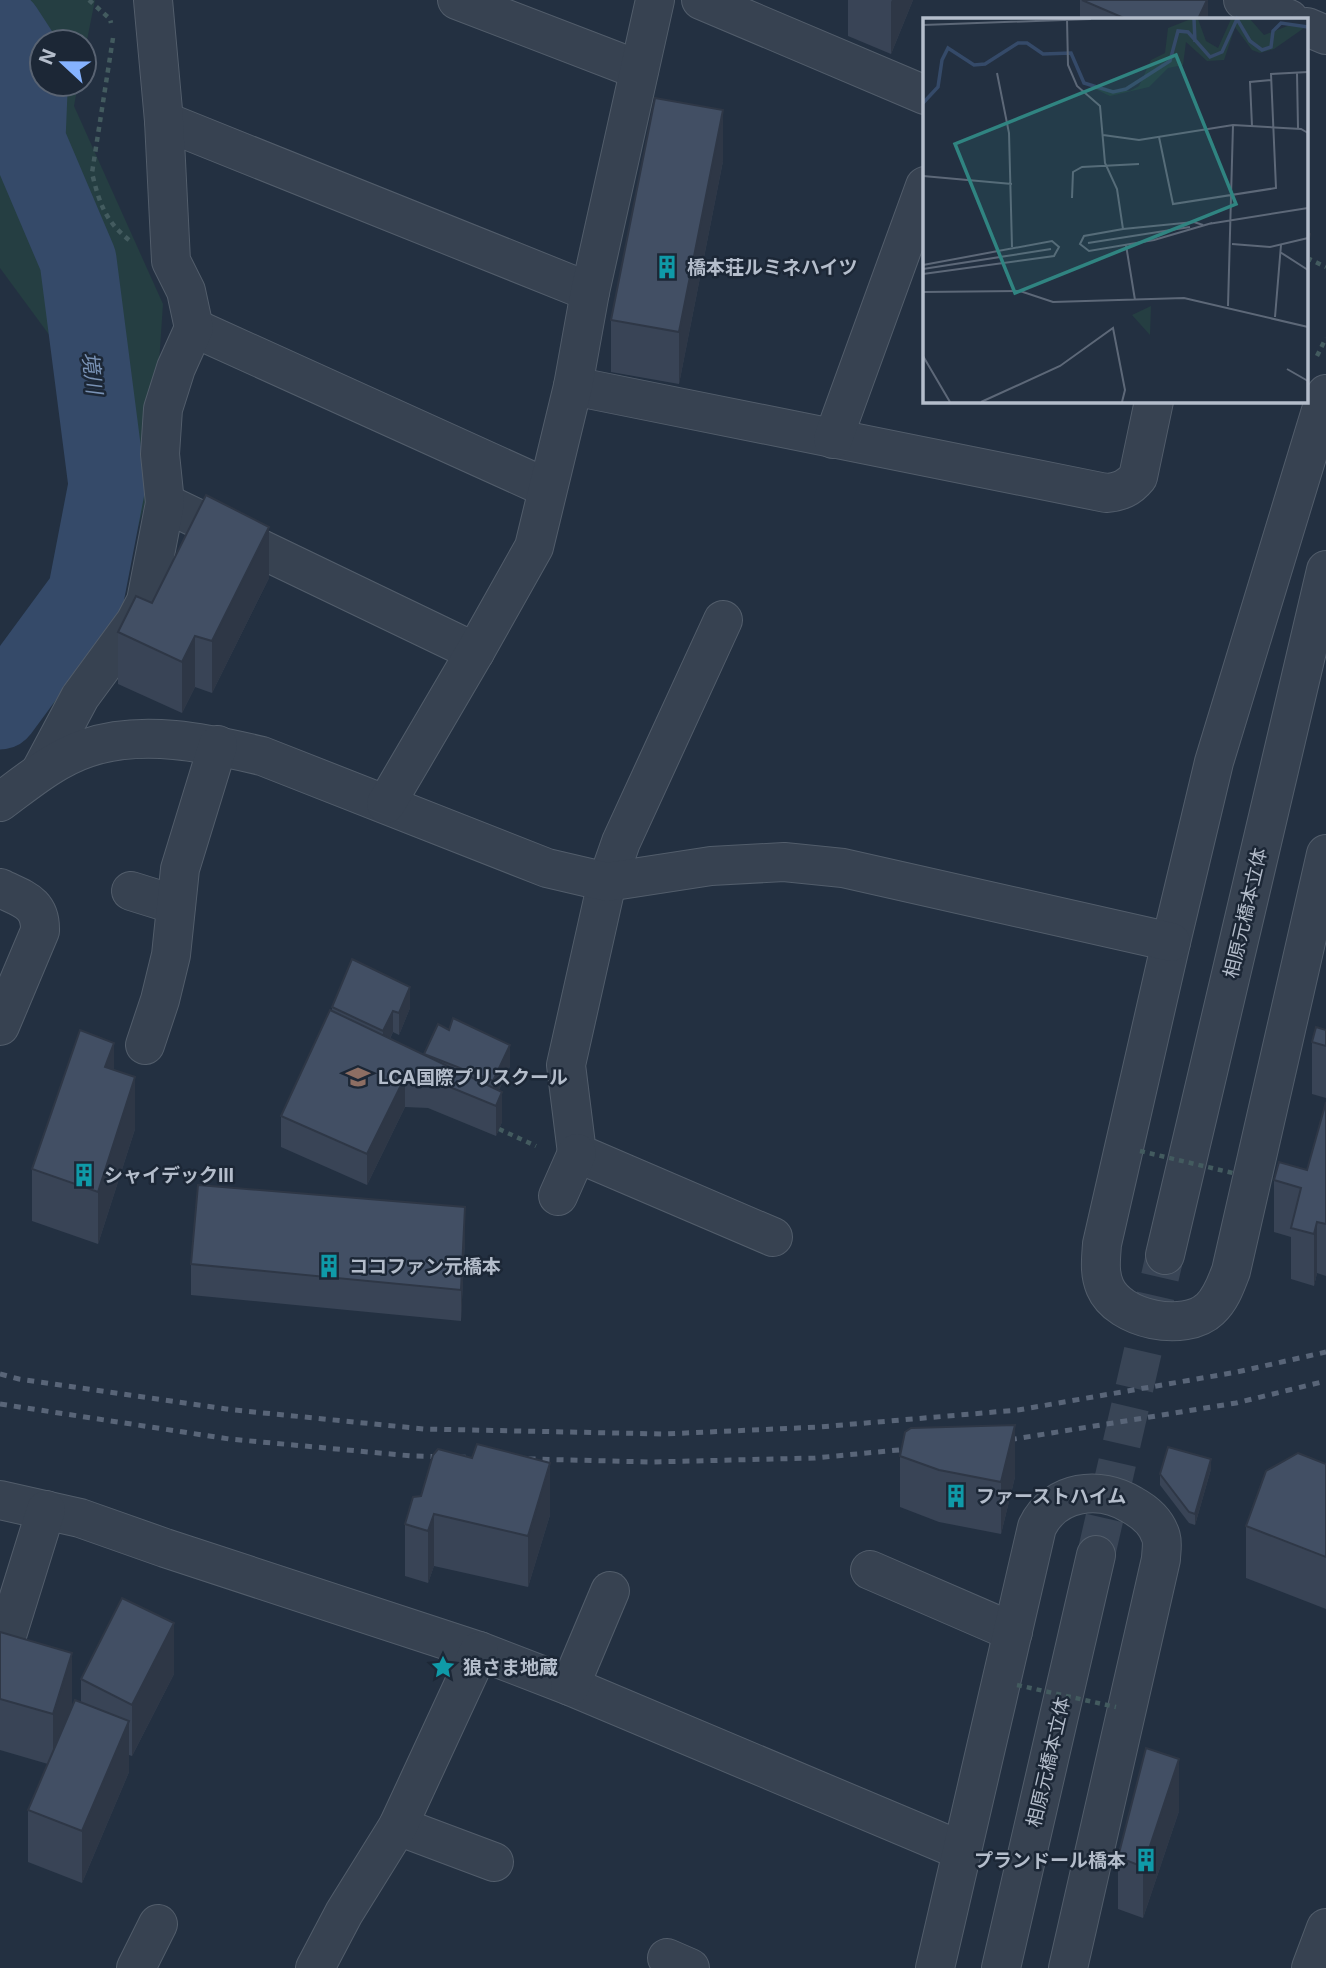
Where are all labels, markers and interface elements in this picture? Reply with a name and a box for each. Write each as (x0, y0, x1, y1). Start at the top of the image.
inset map (923, 18, 1308, 402)
north arrow (28, 28, 98, 98)
text: N (34, 46, 61, 68)
building icon: 橋本荘ルミネハイツ (653, 253, 681, 281)
place label: 橋本荘ルミネハイツ (687, 256, 858, 279)
water label: 境川 (78, 351, 108, 397)
street label: 相原元橋本立体 (1219, 846, 1272, 981)
school or university icon: LCA国際プリスクール (344, 1063, 372, 1091)
place label: LCA国際プリスクール (378, 1066, 568, 1089)
building icon: シャイデックⅢ (70, 1161, 98, 1189)
place label: シャイデックⅢ (104, 1164, 234, 1187)
building icon: ココファン元橋本 (315, 1252, 343, 1280)
place label: ココファン元橋本 (349, 1255, 501, 1278)
building icon: ファーストハイム (942, 1482, 970, 1510)
place label: ファーストハイム (976, 1485, 1126, 1508)
place icon: 狼さま地蔵 (429, 1653, 457, 1681)
place label: 狼さま地蔵 (463, 1656, 558, 1679)
street label: 相原元橋本立体 (1022, 1695, 1075, 1830)
building icon: プランドール橋本 (1132, 1846, 1160, 1874)
place label: プランドール橋本 (974, 1849, 1126, 1872)

